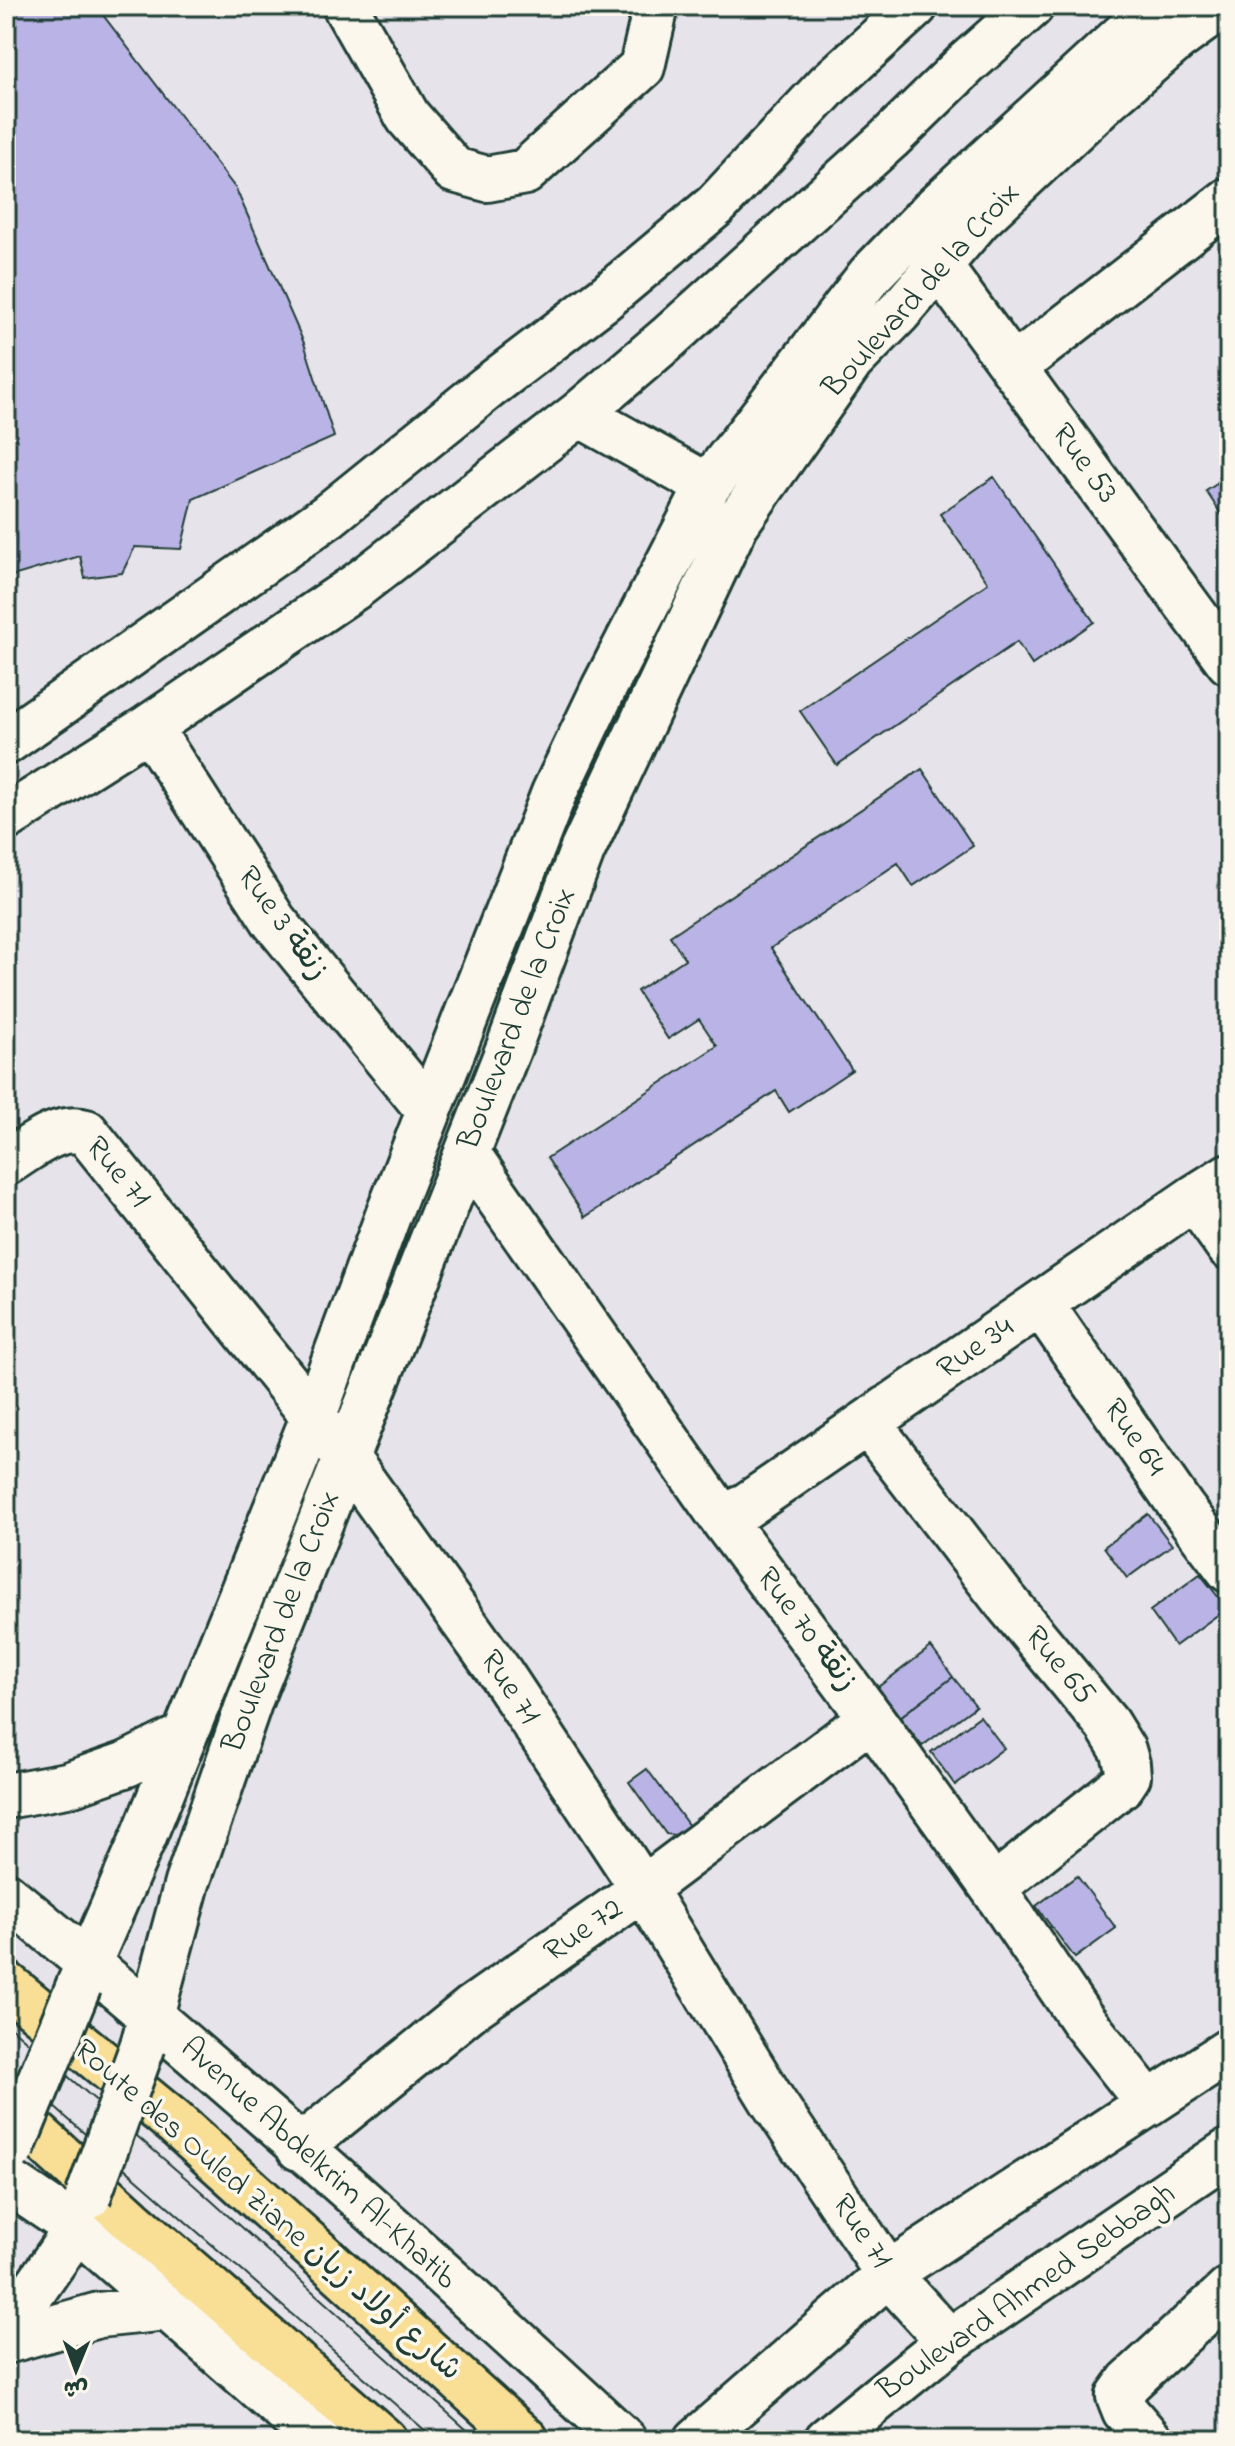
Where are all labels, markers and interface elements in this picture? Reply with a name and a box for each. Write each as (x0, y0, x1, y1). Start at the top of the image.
street label: Boulevard de la Croix (811, 172, 1032, 410)
street label: Rue 53 (1039, 414, 1129, 514)
street label: Rue 3 زنقة (224, 857, 340, 991)
street label: Boulevard de la Croix (446, 881, 590, 1158)
street label: Rue 71 (73, 1127, 161, 1219)
street label: Rue 34 (928, 1305, 1024, 1393)
street label: Rue 64 (1090, 1389, 1178, 1487)
street label: Boulevard de la Croix (210, 1484, 354, 1761)
street label: Rue 70 زنقة (743, 1558, 869, 1702)
street label: Rue 65 (1012, 1616, 1106, 1716)
street label: Rue 71 (467, 1641, 551, 1735)
street label: Rue 72 (535, 1887, 633, 1975)
street label: Avenue Abdelkrim Al-Khatib (169, 2026, 467, 2302)
street label: Route des Ouled Ziane شارع أولاد زيان (65, 2032, 469, 2390)
street label: Boulevard Ahmed Sebbagh (867, 2172, 1186, 2415)
street label: Rue 71 (819, 2185, 903, 2279)
north arrow (36, 2330, 116, 2410)

